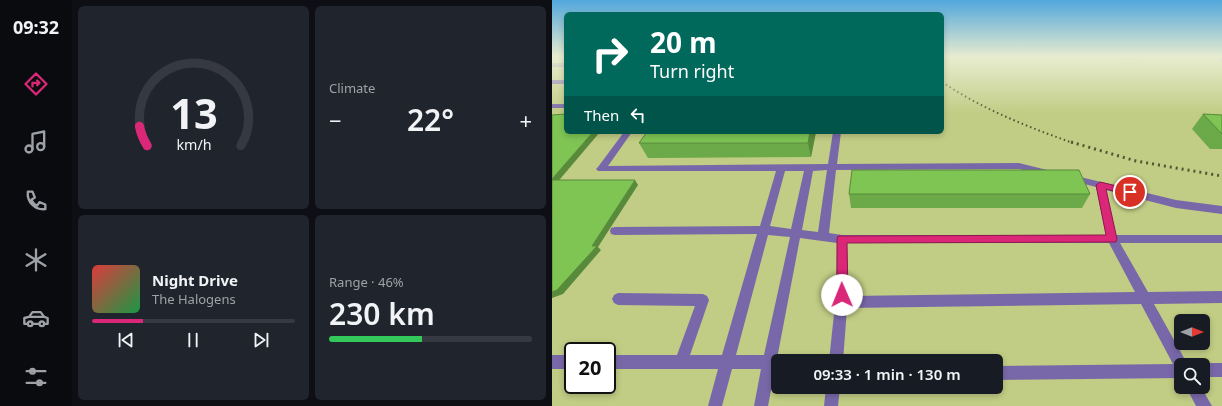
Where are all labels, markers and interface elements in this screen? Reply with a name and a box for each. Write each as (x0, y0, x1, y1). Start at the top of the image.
text: 09:32 (13, 15, 59, 39)
text: 20 m (650, 23, 717, 61)
icon: right (584, 28, 636, 80)
text: Turn right (650, 59, 734, 83)
icon: directions (22, 70, 50, 98)
text: Climate (329, 79, 375, 97)
text: 13 (170, 84, 217, 140)
text: 22° (407, 99, 454, 140)
icon: left (627, 104, 649, 126)
text: − (329, 105, 342, 135)
text: + (519, 105, 532, 135)
text: Then (584, 105, 619, 125)
icon: music (22, 128, 50, 156)
text: km/h (176, 134, 211, 153)
pin (1113, 175, 1147, 209)
icon: arrive (1119, 181, 1141, 203)
icon: phone (22, 187, 50, 215)
icon: climate (22, 246, 50, 274)
text: Night Drive (152, 270, 238, 290)
text: Range · 46% (329, 273, 404, 291)
position arrow (821, 274, 863, 316)
text: The Halogens (152, 290, 236, 308)
text: 230 km (329, 293, 435, 334)
icon: car (22, 304, 50, 332)
north arrow (1174, 314, 1210, 350)
map controls (1174, 314, 1210, 394)
icon: previous (115, 329, 137, 351)
icon: pause (182, 329, 204, 351)
icon: next (250, 329, 272, 351)
speed limit sign: 20 (564, 342, 616, 394)
button: search (1174, 358, 1210, 394)
icon: filters (22, 363, 50, 391)
text: 09:33 · 1 min · 130 m (813, 364, 961, 384)

